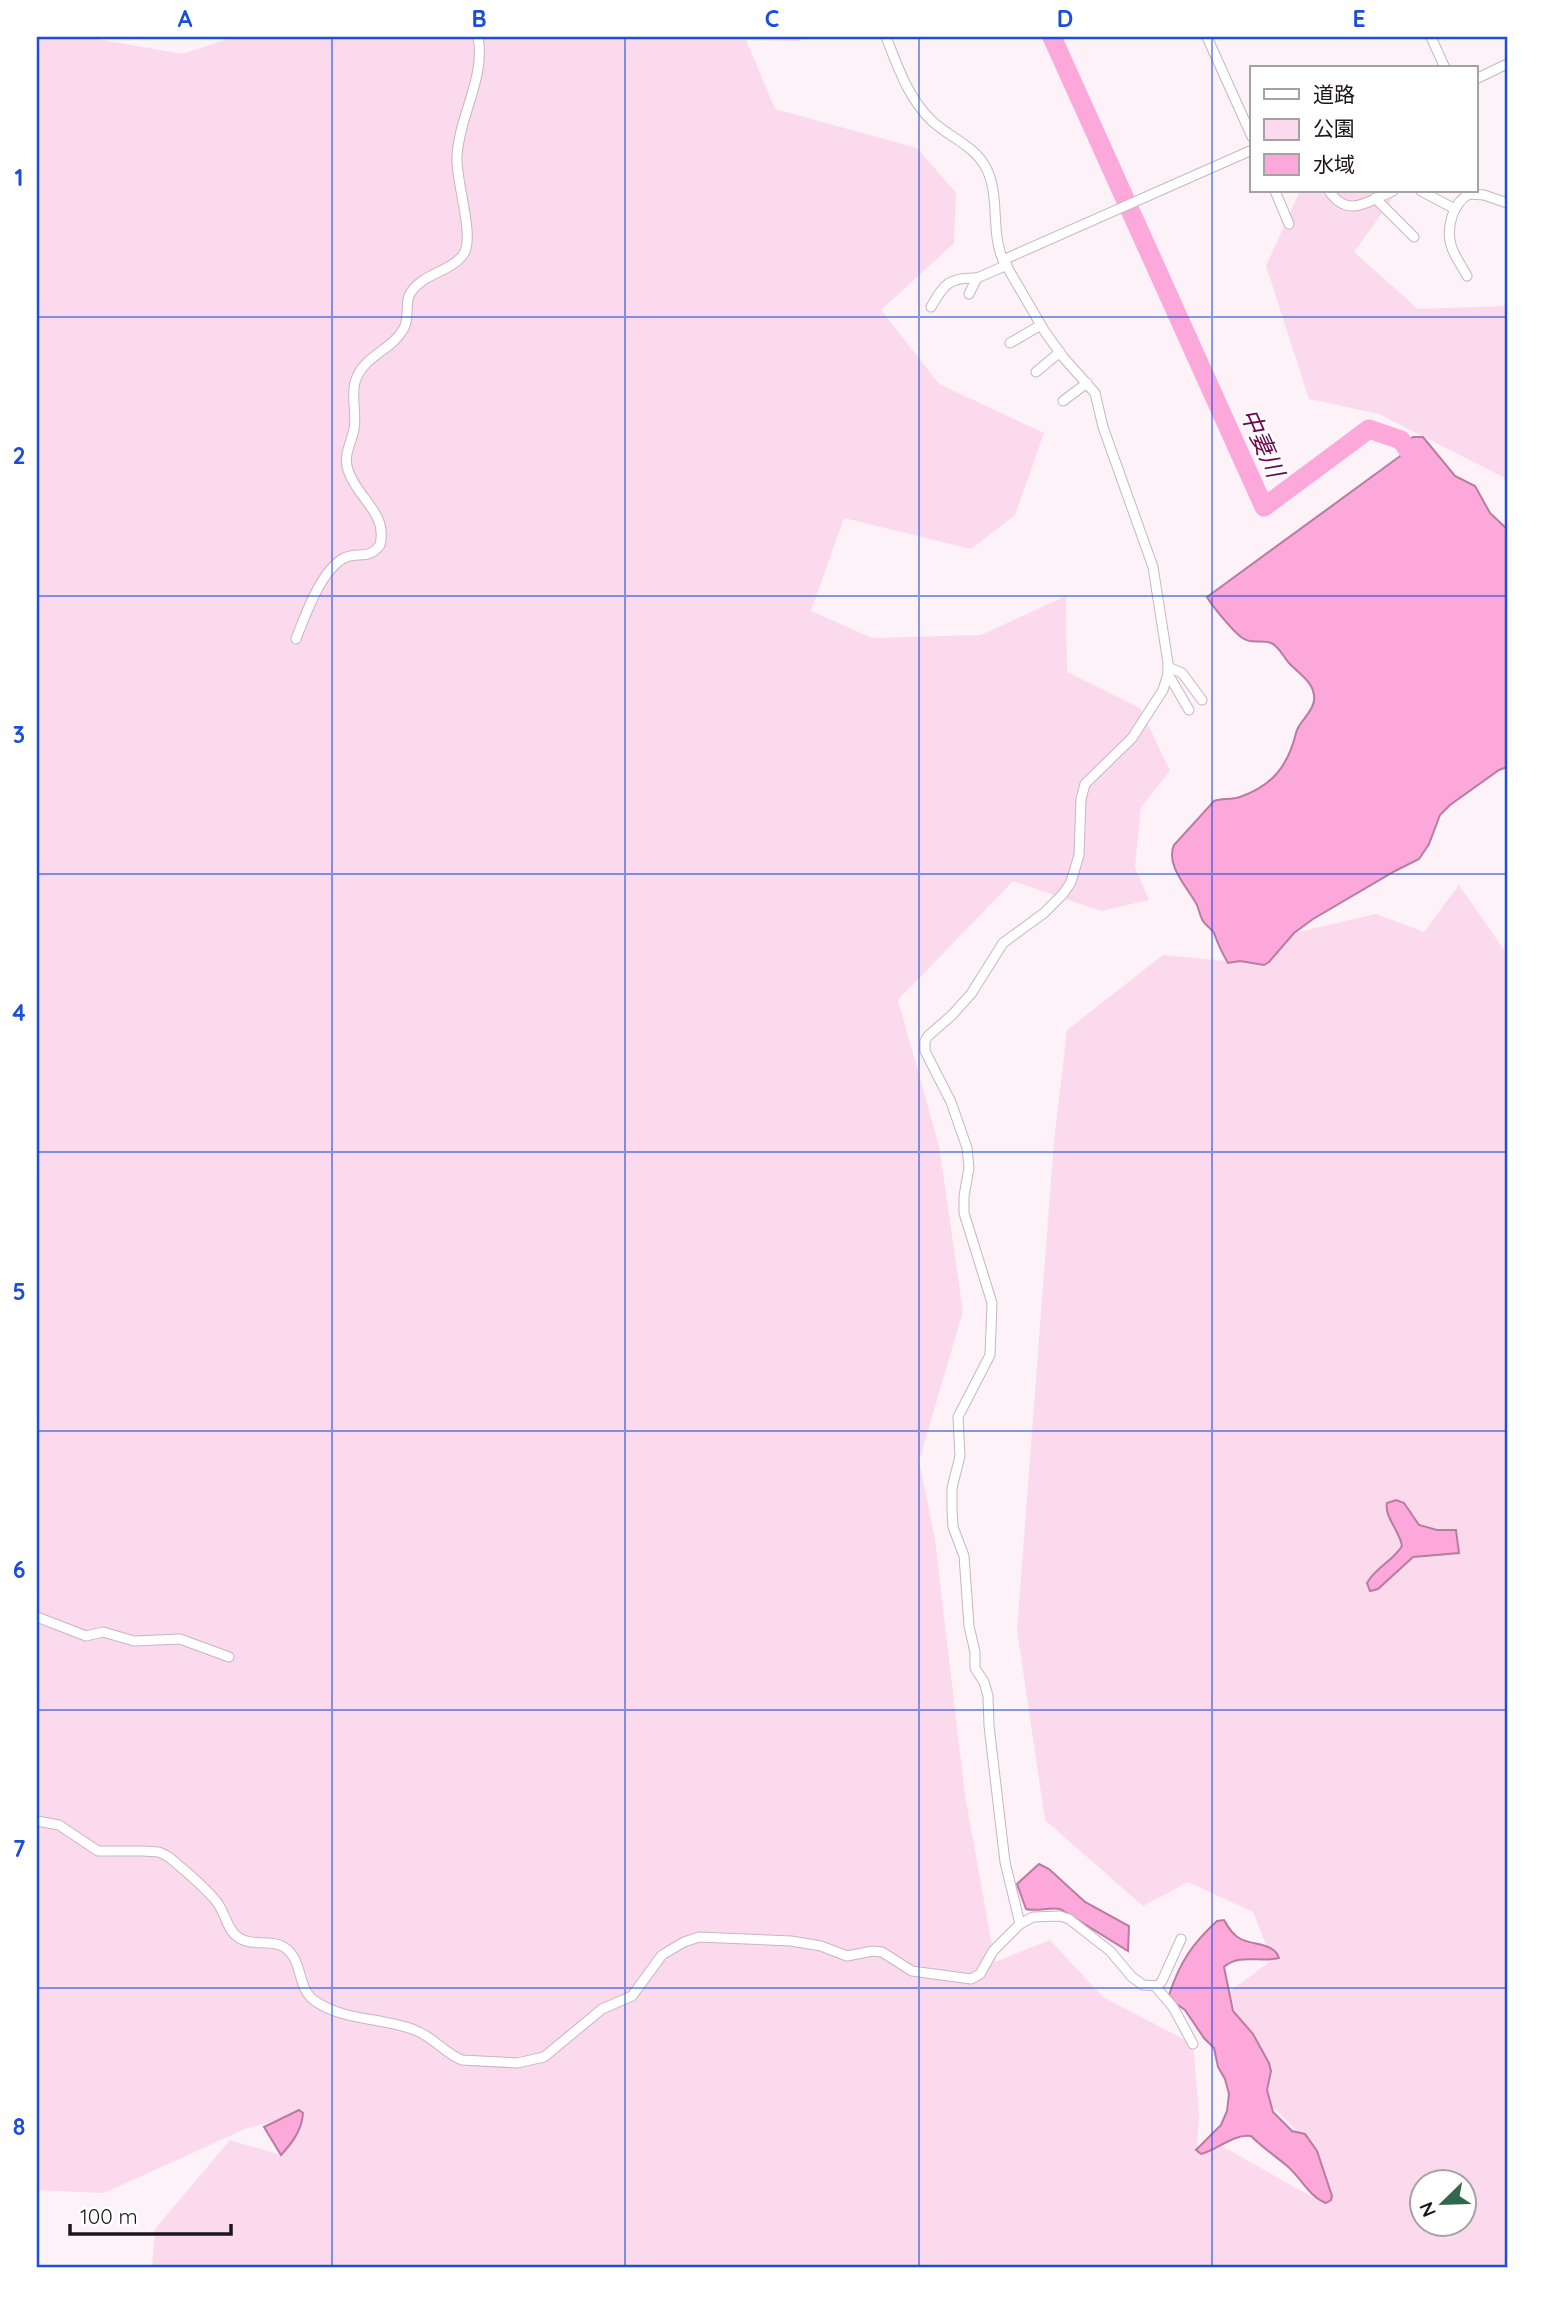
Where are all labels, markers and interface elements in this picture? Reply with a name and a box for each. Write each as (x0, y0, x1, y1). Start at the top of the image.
text: A (178, 4, 193, 33)
text: B (471, 4, 487, 33)
text: C (765, 4, 779, 33)
text: D (1057, 4, 1073, 33)
text: E (1352, 4, 1366, 33)
legend (1250, 66, 1478, 192)
text: 道路 (1313, 81, 1355, 107)
text: 公園 (1313, 115, 1355, 141)
text: 水域 (1313, 151, 1355, 177)
text: 1 (15, 163, 23, 192)
water label: 中妻川 (1235, 404, 1292, 484)
text: 2 (12, 441, 26, 470)
text: 3 (13, 720, 25, 749)
text: 4 (12, 998, 26, 1027)
text: 5 (12, 1277, 26, 1306)
text: 6 (13, 1555, 25, 1584)
text: 7 (13, 1834, 26, 1863)
text: 8 (13, 2112, 25, 2141)
north arrow (1408, 2168, 1478, 2238)
scale bar (70, 2193, 231, 2237)
text: N (1414, 2199, 1441, 2221)
text: 100 m (80, 2203, 138, 2229)

